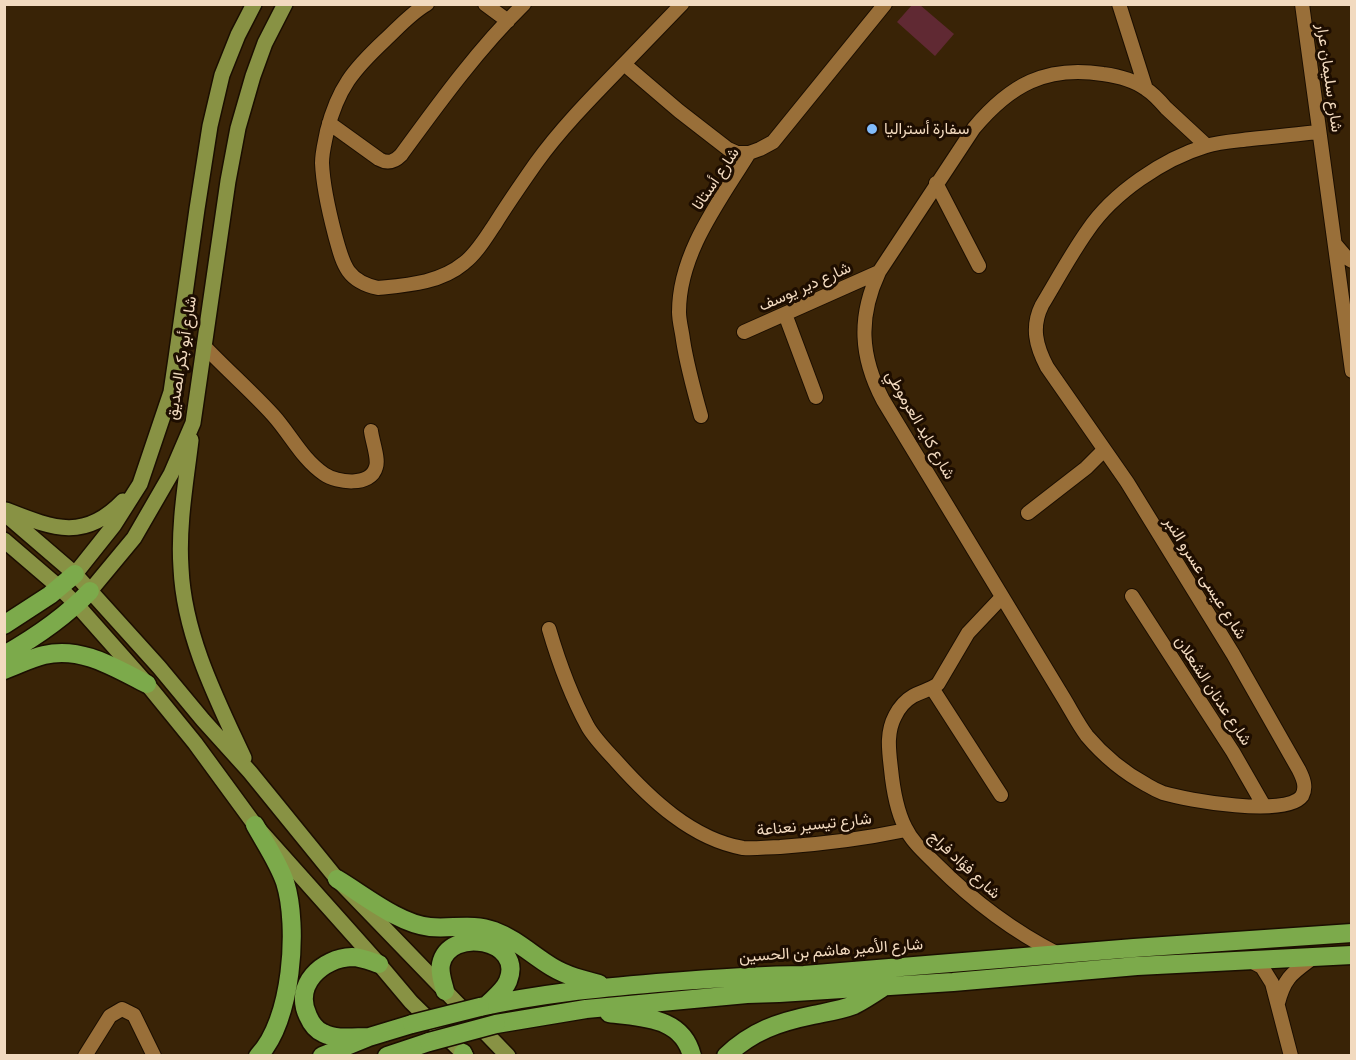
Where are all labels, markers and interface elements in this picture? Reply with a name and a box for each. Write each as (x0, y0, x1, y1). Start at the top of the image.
street label: شارع سليمان عرار (1312, 23, 1346, 133)
place label: سفارة أستراليا (884, 119, 969, 139)
marker: سفارة أستراليا (865, 122, 879, 136)
street label: شارع أستانا (688, 144, 744, 214)
street label: شارع دير يوسف (756, 258, 854, 316)
street label: شارع أبو بكر الصديق (163, 295, 201, 421)
street label: شارع كايد العرموطي (881, 367, 959, 483)
street label: شارع عيسى عسرو النبر (1160, 513, 1250, 643)
street label: شارع عدنان الشعلان (1170, 633, 1256, 749)
street label: شارع تيسير نعناعة (755, 809, 873, 841)
street label: شارع فؤاد فراج (924, 827, 1004, 903)
street label: شارع الأمير هاشم بن الحسين (738, 935, 924, 967)

